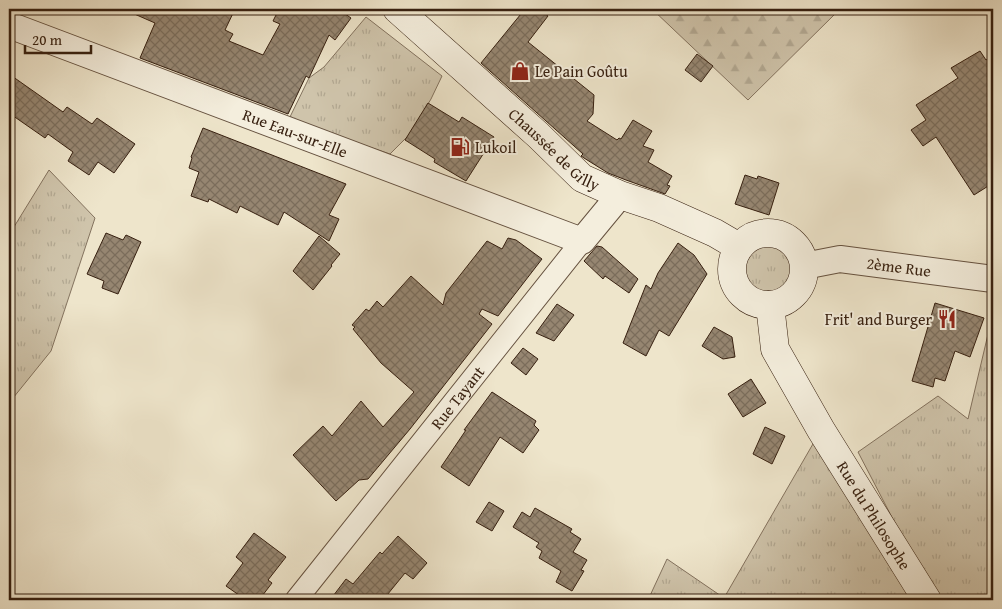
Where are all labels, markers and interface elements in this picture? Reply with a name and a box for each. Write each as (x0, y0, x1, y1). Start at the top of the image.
scale bar (25, 22, 91, 54)
text: 20 m (32, 29, 63, 50)
place label: Le Pain Goûtu (535, 59, 628, 83)
shop icon: Le Pain Goûtu (509, 60, 531, 82)
street label: Rue Eau-sur-Elle (239, 102, 351, 164)
street label: Chaussée de Gilly (503, 102, 604, 196)
place label: Lukoil (475, 135, 517, 159)
fuel station icon: Lukoil (449, 136, 471, 158)
street label: 2ème Rue (865, 251, 932, 283)
place label: Frit' and Burger (825, 307, 932, 331)
restaurant icon: Frit' and Burger (936, 308, 958, 330)
street label: Rue Tayant (425, 360, 490, 434)
street label: Rue du Philosophe (831, 456, 917, 574)

